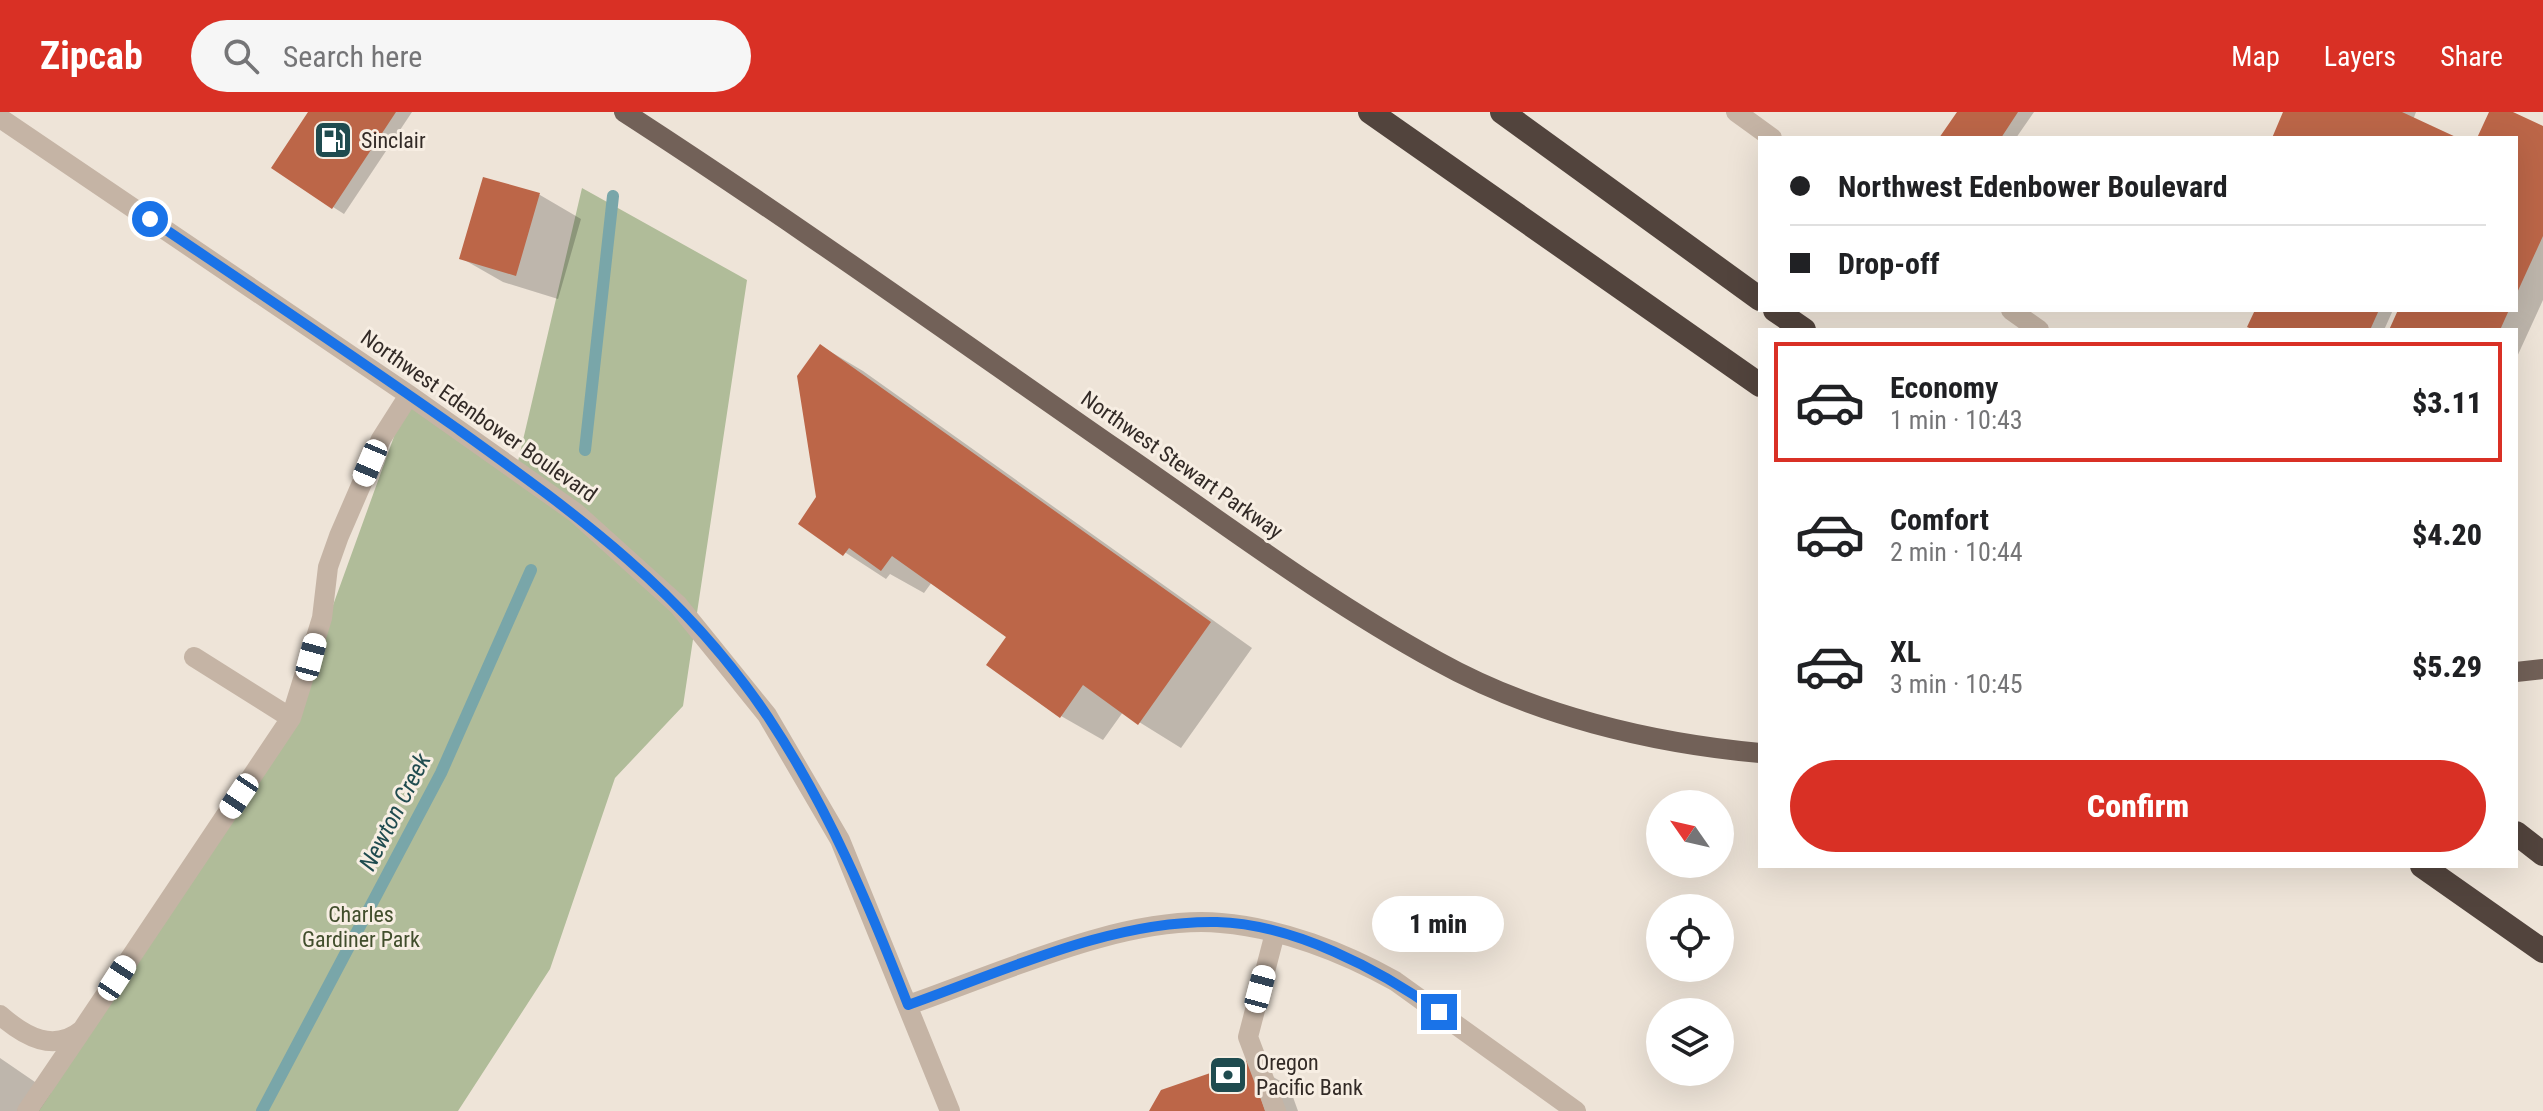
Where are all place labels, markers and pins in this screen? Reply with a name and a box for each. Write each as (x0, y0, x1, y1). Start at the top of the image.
fuel station icon: Sinclair (312, 119, 354, 161)
place label: Sinclair (361, 128, 426, 153)
place label: Oregon Pacific Bank (1256, 1050, 1363, 1100)
bank icon: Oregon Pacific Bank (1207, 1054, 1249, 1096)

